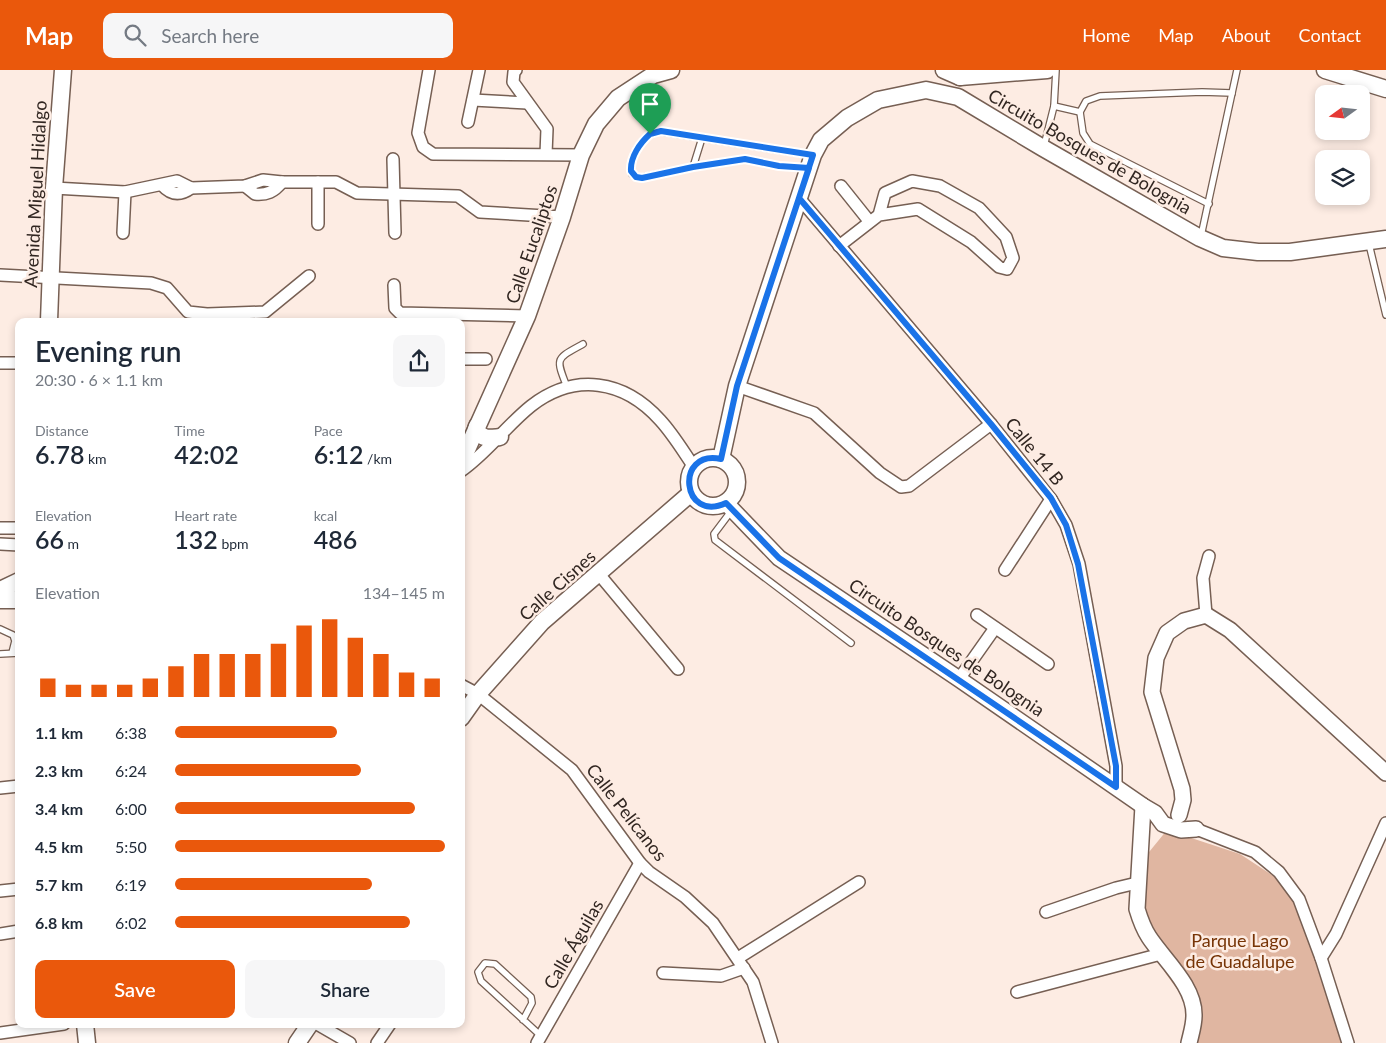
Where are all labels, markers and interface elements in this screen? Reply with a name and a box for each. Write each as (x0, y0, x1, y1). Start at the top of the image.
search box (103, 13, 453, 58)
text: Map (25, 21, 73, 50)
icon: search (121, 21, 149, 49)
text: Search here (161, 24, 259, 47)
text: Home (1082, 24, 1130, 46)
text: Map (1158, 24, 1194, 46)
text: About (1222, 24, 1271, 46)
text: Contact (1299, 24, 1361, 46)
pin (629, 83, 671, 134)
street label: Circuito Bosques de Bolognia (984, 84, 1196, 218)
north arrow (1315, 85, 1370, 140)
map controls (1315, 85, 1370, 205)
icon: arrive (636, 90, 664, 118)
street label: Avenida Miguel Hidalgo (19, 100, 51, 288)
button: layers (1315, 150, 1370, 205)
street label: Calle Eucaliptos (500, 182, 562, 306)
text: Evening run (35, 334, 181, 368)
button: share (393, 335, 445, 387)
text: 20:30 · 6 × 1.1 km (35, 370, 163, 389)
street label: Calle 14 B (1001, 413, 1069, 489)
text: Distance (35, 422, 89, 439)
text: Time (174, 422, 205, 439)
text: Pace (314, 422, 343, 439)
text: 6.78 (35, 439, 84, 469)
text: 42:02 (174, 439, 239, 469)
text: 6:12 (314, 439, 364, 469)
text: km (84, 450, 107, 467)
text: /km (364, 450, 392, 467)
text: Elevation (35, 507, 92, 524)
text: Heart rate (174, 507, 237, 524)
text: kcal (314, 507, 337, 524)
text: 66 (35, 524, 64, 554)
text: 132 (174, 524, 218, 554)
text: 486 (314, 524, 357, 554)
text: m (64, 535, 79, 552)
text: bpm (218, 535, 249, 552)
street label: Calle Cisnes (514, 545, 600, 625)
street label: Circuito Bosques de Bolognia (845, 573, 1049, 721)
text: Elevation (35, 583, 100, 602)
text: 134–145 m (363, 583, 445, 602)
text: 1.1 km (35, 723, 83, 742)
text: 6:38 (115, 723, 147, 742)
street label: Calle Pelícanos (582, 759, 672, 865)
text: 2.3 km (35, 761, 83, 780)
text: 6:24 (115, 761, 147, 780)
text: 3.4 km (35, 799, 83, 818)
text: 6:00 (115, 799, 147, 818)
text: 4.5 km (35, 837, 83, 856)
text: 5:50 (115, 837, 147, 856)
text: 5.7 km (35, 875, 83, 894)
text: 6:19 (115, 875, 147, 894)
street label: Calle Águilas (539, 895, 608, 993)
text: 6.8 km (35, 913, 83, 932)
text: 6:02 (115, 913, 147, 932)
park label: Parque Lago de Guadalupe (1185, 929, 1295, 972)
button: Save (35, 960, 235, 1018)
button: Share (245, 960, 445, 1018)

